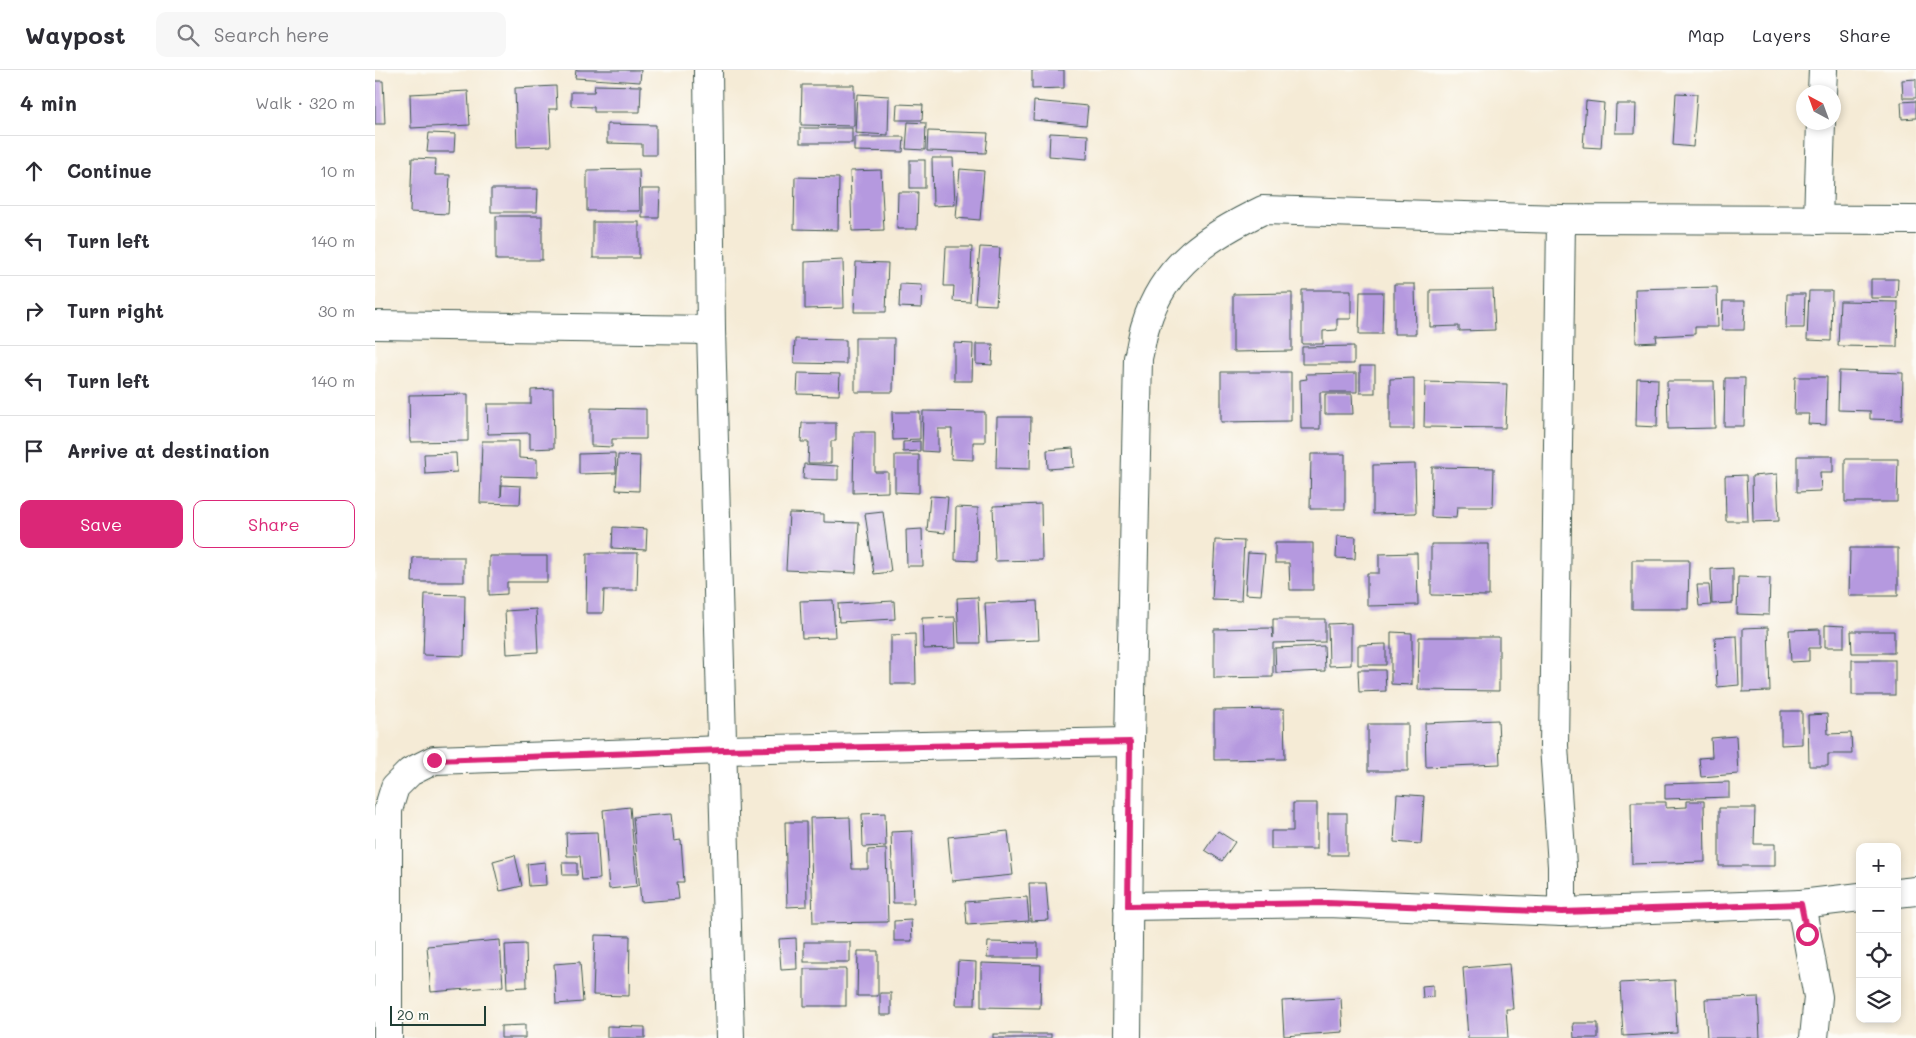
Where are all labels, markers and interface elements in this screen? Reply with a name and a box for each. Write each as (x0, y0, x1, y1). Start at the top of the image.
search box (156, 12, 506, 57)
text: Waypost (25, 19, 126, 50)
icon: search (174, 21, 202, 49)
text: Search here (214, 22, 329, 47)
text: Map (1688, 23, 1724, 47)
text: Layers (1752, 23, 1811, 47)
text: Share (1839, 23, 1891, 47)
north arrow (1796, 85, 1841, 130)
text: 4 min (20, 89, 77, 116)
text: Walk · 320 m (255, 92, 355, 113)
icon: ahead (20, 157, 48, 185)
text: Continue (67, 158, 152, 183)
text: 10 m (320, 160, 355, 181)
icon: left (20, 227, 48, 255)
text: Turn left (67, 228, 150, 253)
text: 140 m (311, 230, 355, 251)
icon: right (20, 297, 48, 325)
text: Turn right (67, 298, 164, 323)
text: 30 m (318, 300, 355, 321)
icon: left (20, 367, 48, 395)
text: Turn left (67, 368, 150, 393)
text: 140 m (311, 370, 355, 391)
icon: arrive (20, 437, 48, 465)
text: Arrive at destination (67, 438, 270, 463)
button: Save (20, 500, 183, 548)
button: Share (193, 500, 355, 548)
route end (423, 749, 446, 772)
map controls (1856, 843, 1901, 1023)
button: + (1856, 843, 1901, 888)
button: − (1856, 888, 1901, 933)
route start (1796, 923, 1819, 946)
button: locate (1856, 933, 1901, 978)
button: layers (1856, 978, 1901, 1023)
scale bar (390, 1003, 486, 1026)
text: 20 m (397, 1005, 429, 1024)

